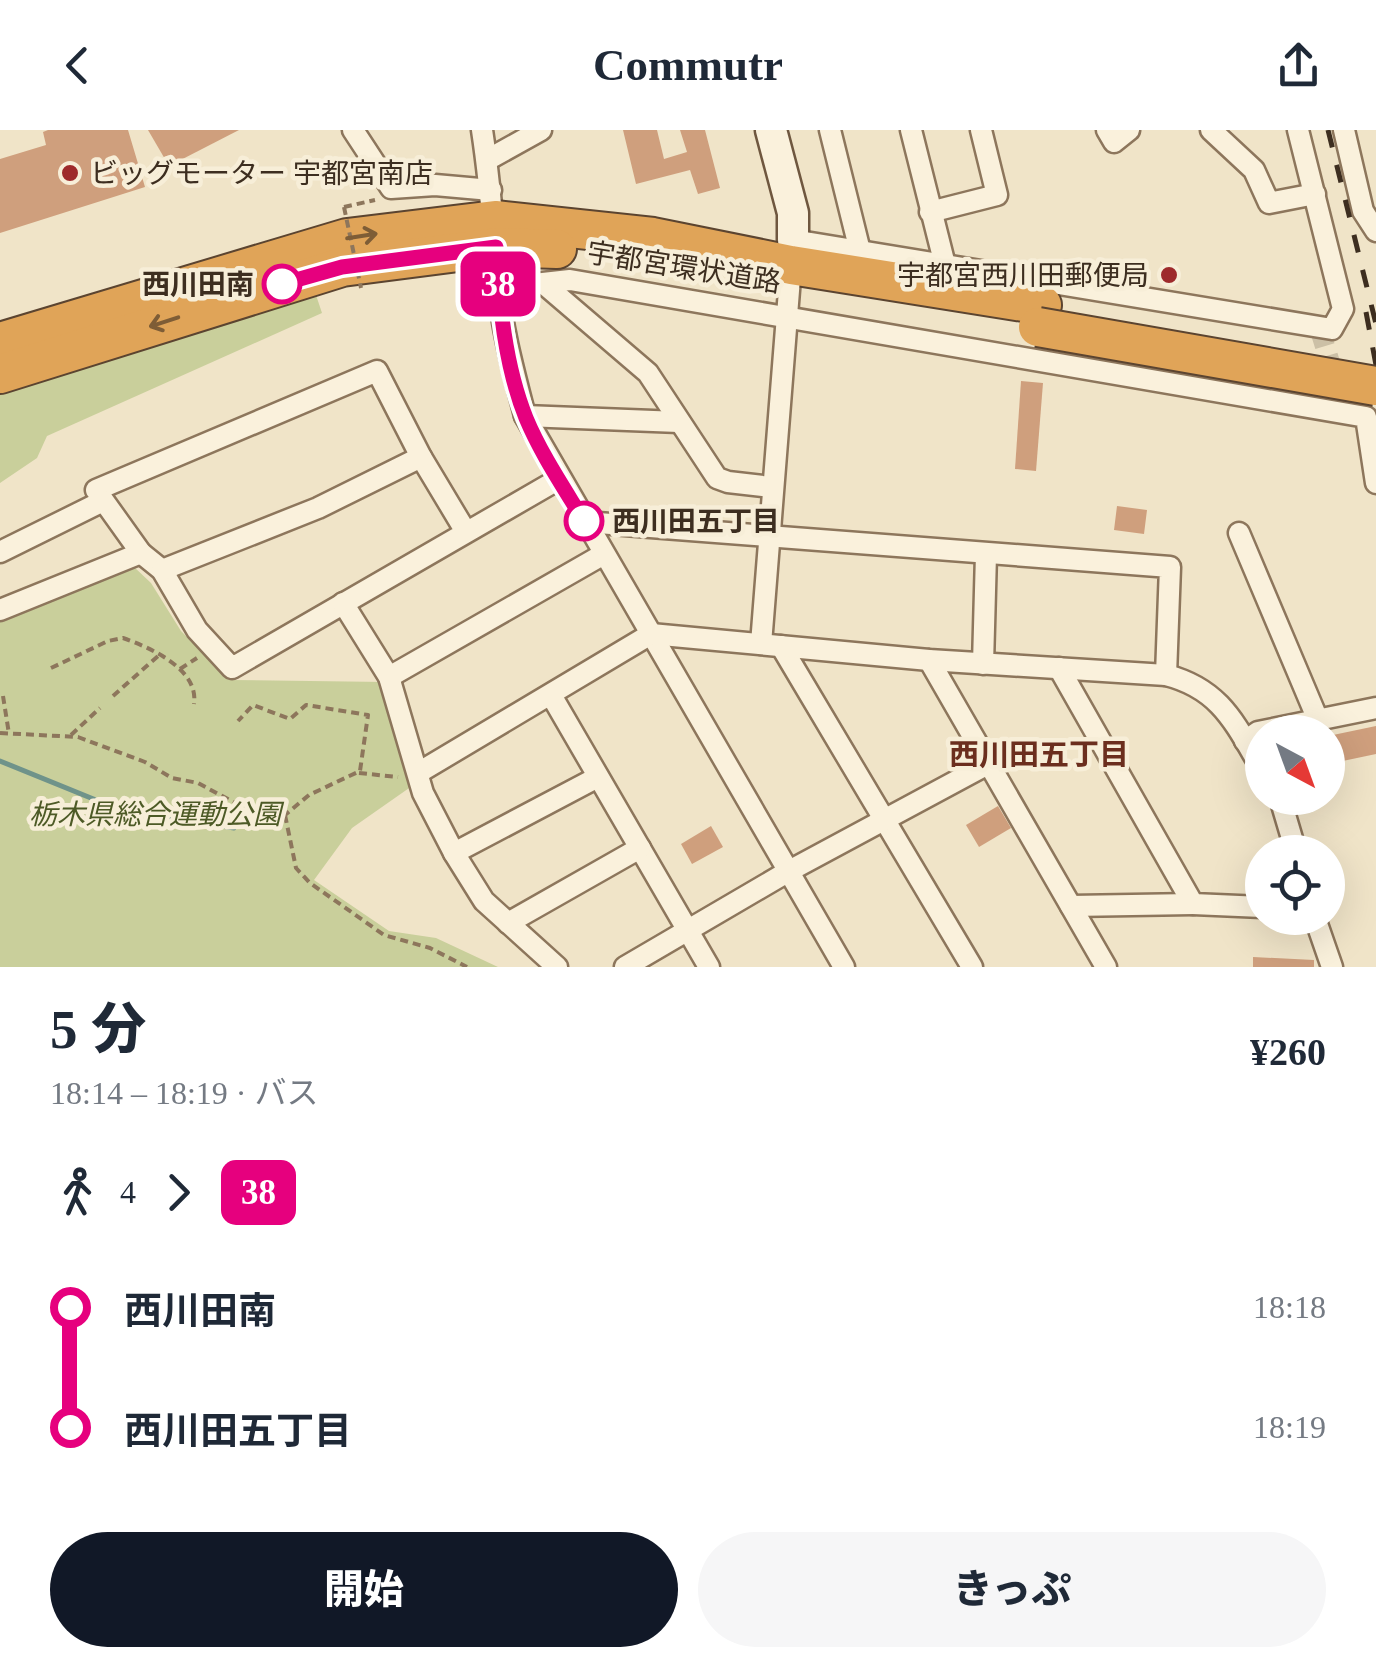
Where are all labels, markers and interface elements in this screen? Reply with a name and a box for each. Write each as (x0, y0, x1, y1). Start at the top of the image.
icon: back (50, 38, 105, 93)
icon: share (1271, 38, 1326, 93)
text: Commutr (593, 40, 783, 90)
place label: ビッグモーター 宇都宮南店 (90, 158, 433, 189)
marker: ビッグモーター 宇都宮南店 (59, 162, 81, 184)
one-way arrow (345, 226, 378, 245)
street label: 宇都宮環状道路 (585, 237, 783, 298)
line badge: 38 (453, 252, 543, 316)
place label: 宇都宮西川田郵便局 (897, 260, 1149, 291)
marker: 宇都宮西川田郵便局 (1158, 264, 1180, 286)
marker: 西川田南 (263, 265, 301, 303)
text: 38 (481, 265, 516, 304)
place label: 西川田南 (142, 269, 254, 300)
one-way arrow (148, 314, 180, 332)
marker: 西川田五丁目 (565, 502, 603, 540)
place label: 西川田五丁目 (612, 506, 780, 537)
north arrow (1245, 715, 1345, 815)
map controls (1245, 715, 1345, 935)
district label: 西川田五丁目 (949, 738, 1129, 771)
park label: 栃木県総合運動公園 (29, 799, 285, 830)
button: locate (1245, 835, 1345, 935)
text: 5 分 (50, 999, 146, 1060)
text: ¥260 (1250, 1031, 1326, 1073)
text: 18:14 – 18:19 · バス (50, 1075, 318, 1111)
icon: walk (50, 1165, 105, 1220)
icon: forward (151, 1165, 206, 1220)
text: 38 (241, 1173, 276, 1212)
text: 4 (120, 1174, 136, 1210)
text: 18:18 (1253, 1289, 1326, 1325)
text: 西川田南 (124, 1290, 276, 1332)
text: 18:19 (1253, 1409, 1326, 1445)
text: 西川田五丁目 (124, 1410, 352, 1452)
button: 開始 (50, 1532, 678, 1647)
button: きっぷ (698, 1532, 1326, 1647)

